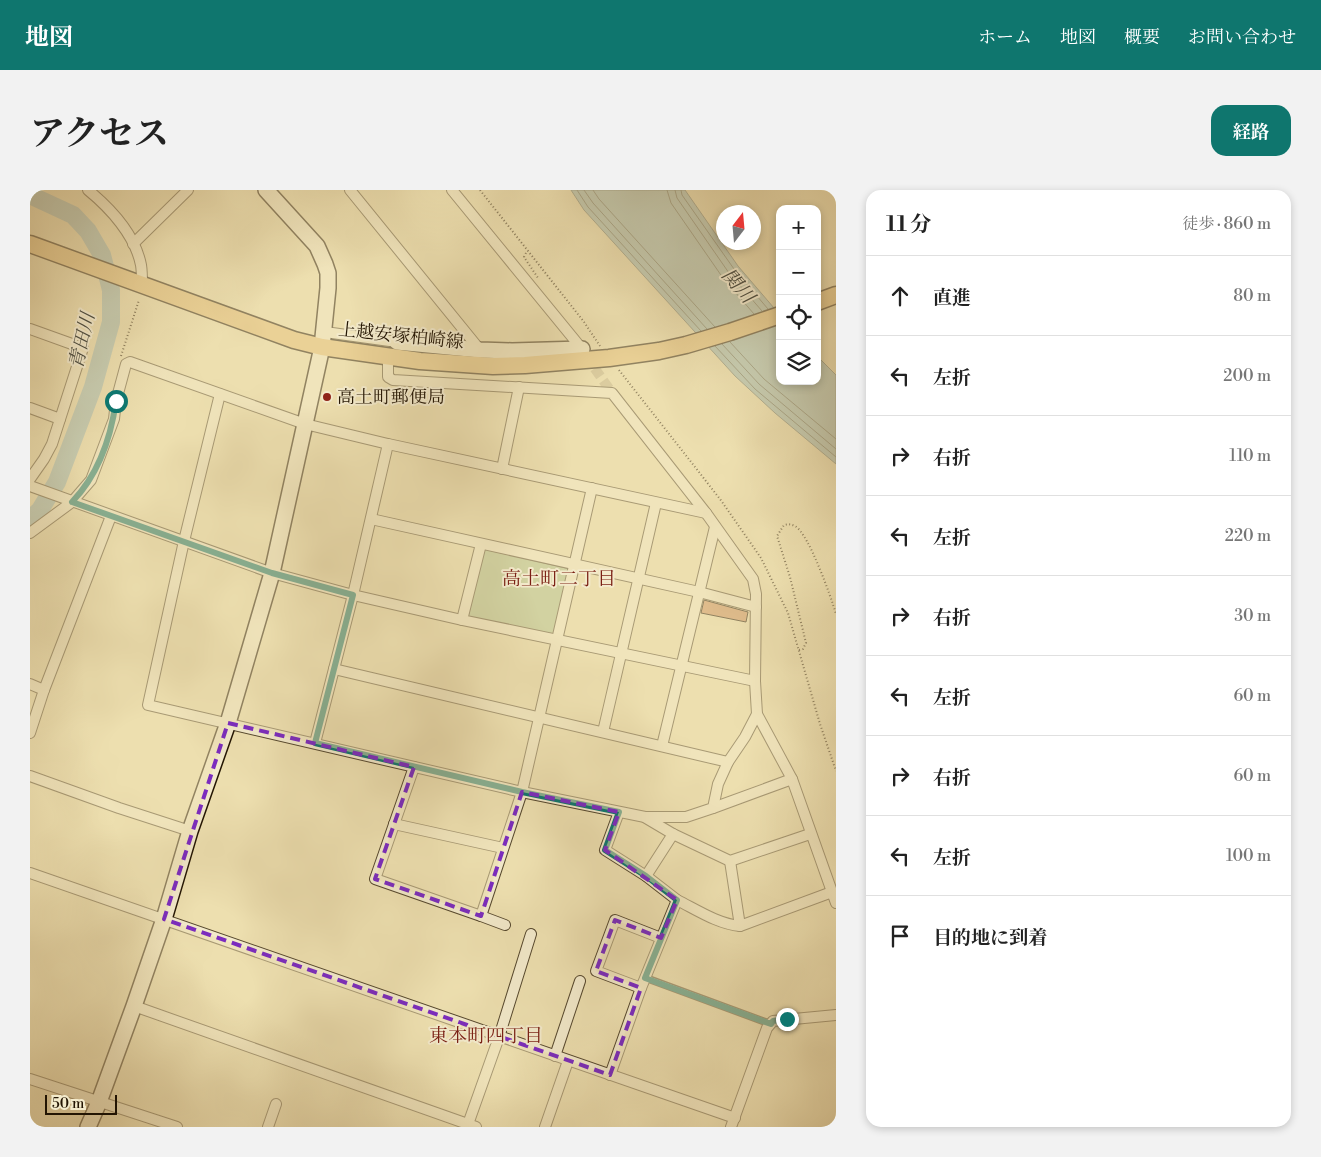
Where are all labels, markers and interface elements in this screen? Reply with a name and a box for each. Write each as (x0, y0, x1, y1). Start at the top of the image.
text: 地図 (25, 23, 73, 53)
text: ホーム (978, 26, 1032, 49)
text: 地図 (1060, 26, 1096, 49)
text: 概要 (1124, 26, 1160, 49)
text: お問い合わせ (1188, 26, 1296, 49)
button: 経路 (1211, 105, 1291, 156)
text: アクセス (30, 113, 169, 156)
north arrow (716, 205, 761, 250)
map controls (776, 205, 821, 385)
button: + (776, 205, 821, 250)
text: 11 分 (886, 212, 931, 238)
text: 徒歩 · 860 m (1182, 214, 1271, 234)
button: − (776, 250, 821, 295)
water label: 関川 (716, 264, 761, 310)
icon: ahead (886, 282, 914, 310)
text: 直進 (933, 286, 971, 310)
text: 80 m (1233, 286, 1271, 306)
button: locate (776, 295, 821, 340)
water label: 青田川 (64, 309, 101, 371)
street label: 上越安塚柏崎線 (337, 318, 465, 354)
button: layers (776, 340, 821, 385)
icon: left (886, 362, 914, 390)
text: 左折 (933, 366, 971, 390)
text: 200 m (1223, 366, 1271, 386)
place label: 高土町郵便局 (337, 386, 445, 409)
route start (105, 390, 128, 413)
marker: 高土町郵便局 (321, 391, 333, 403)
icon: right (886, 442, 914, 470)
text: 右折 (933, 446, 971, 470)
text: 110 m (1229, 446, 1271, 466)
icon: left (886, 522, 914, 550)
text: 左折 (933, 526, 971, 550)
text: 220 m (1225, 526, 1271, 546)
district label: 高土町二丁目 (502, 567, 616, 591)
icon: right (886, 602, 914, 630)
text: 右折 (933, 606, 971, 630)
text: 30 m (1234, 606, 1271, 626)
icon: left (886, 682, 914, 710)
text: 左折 (933, 686, 971, 710)
text: 60 m (1233, 686, 1271, 706)
icon: right (886, 762, 914, 790)
text: 右折 (933, 766, 971, 790)
text: 60 m (1233, 766, 1271, 786)
icon: left (886, 842, 914, 870)
text: 左折 (933, 846, 971, 870)
text: 100 m (1226, 846, 1271, 866)
icon: arrive (886, 922, 914, 950)
text: 目的地に到着 (933, 926, 1047, 950)
route end (776, 1008, 799, 1031)
district label: 東本町四丁目 (429, 1024, 543, 1048)
scale bar (45, 1092, 118, 1115)
text: 50 m (52, 1095, 84, 1113)

